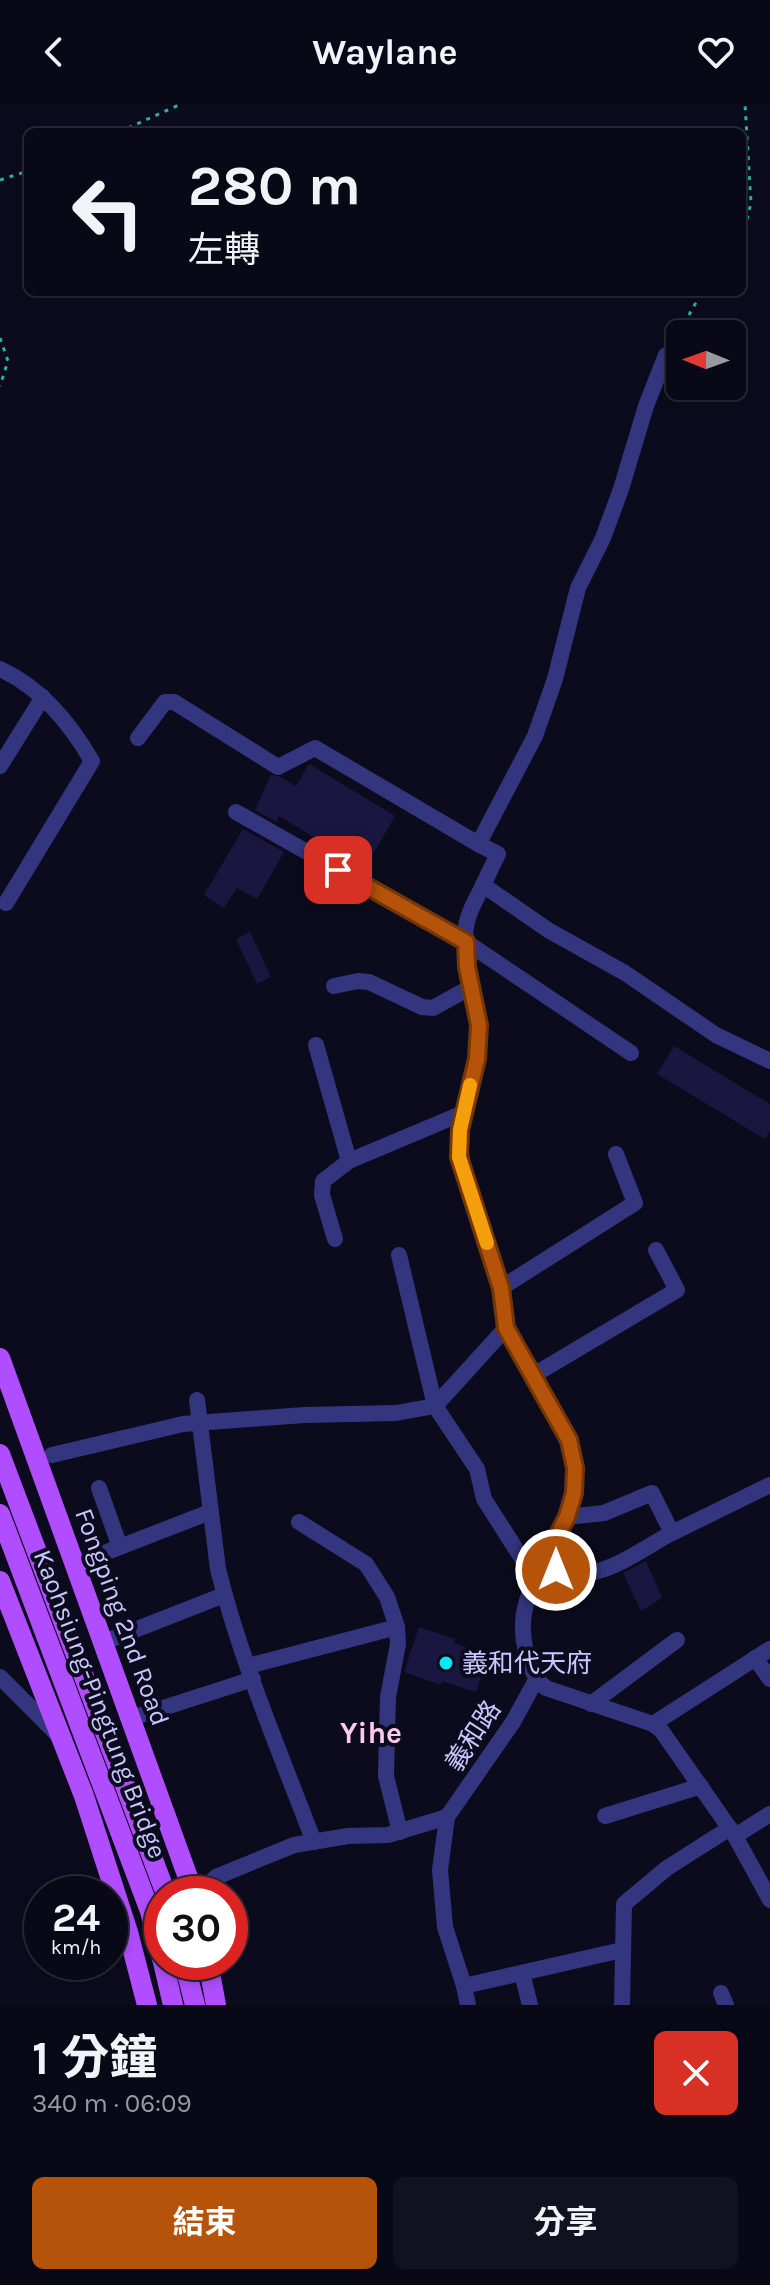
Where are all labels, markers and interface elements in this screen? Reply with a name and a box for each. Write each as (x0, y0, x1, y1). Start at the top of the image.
icon: back (32, 30, 76, 74)
icon: heart (694, 30, 738, 74)
text: Waylane (312, 31, 458, 73)
text: 280 m (188, 153, 361, 218)
icon: left (56, 160, 160, 264)
text: 左轉 (188, 229, 260, 271)
north arrow (666, 320, 746, 400)
map controls (666, 320, 746, 400)
pin (304, 836, 372, 904)
icon: arrive (316, 848, 360, 892)
street label: Fongping 2nd Road (68, 1504, 176, 1730)
position arrow (514, 1528, 598, 1612)
street label: Kaohsiung-Pingtung Bridge (27, 1545, 173, 1863)
place label: 義和代天府 (462, 1648, 592, 1679)
marker: 義和代天府 (437, 1654, 455, 1672)
street label: 義和路 (439, 1695, 507, 1777)
district label: Yihe (340, 1715, 402, 1751)
speed limit sign: 30 (144, 1876, 248, 1980)
text: 24 (52, 1894, 100, 1941)
text: km/h (51, 1936, 101, 1959)
text: 1 分鐘 (32, 2030, 157, 2086)
button: close (654, 2031, 738, 2115)
text: 340 m · 06:09 (32, 2088, 192, 2119)
button: 結束 (32, 2177, 377, 2269)
button: 分享 (393, 2177, 738, 2269)

